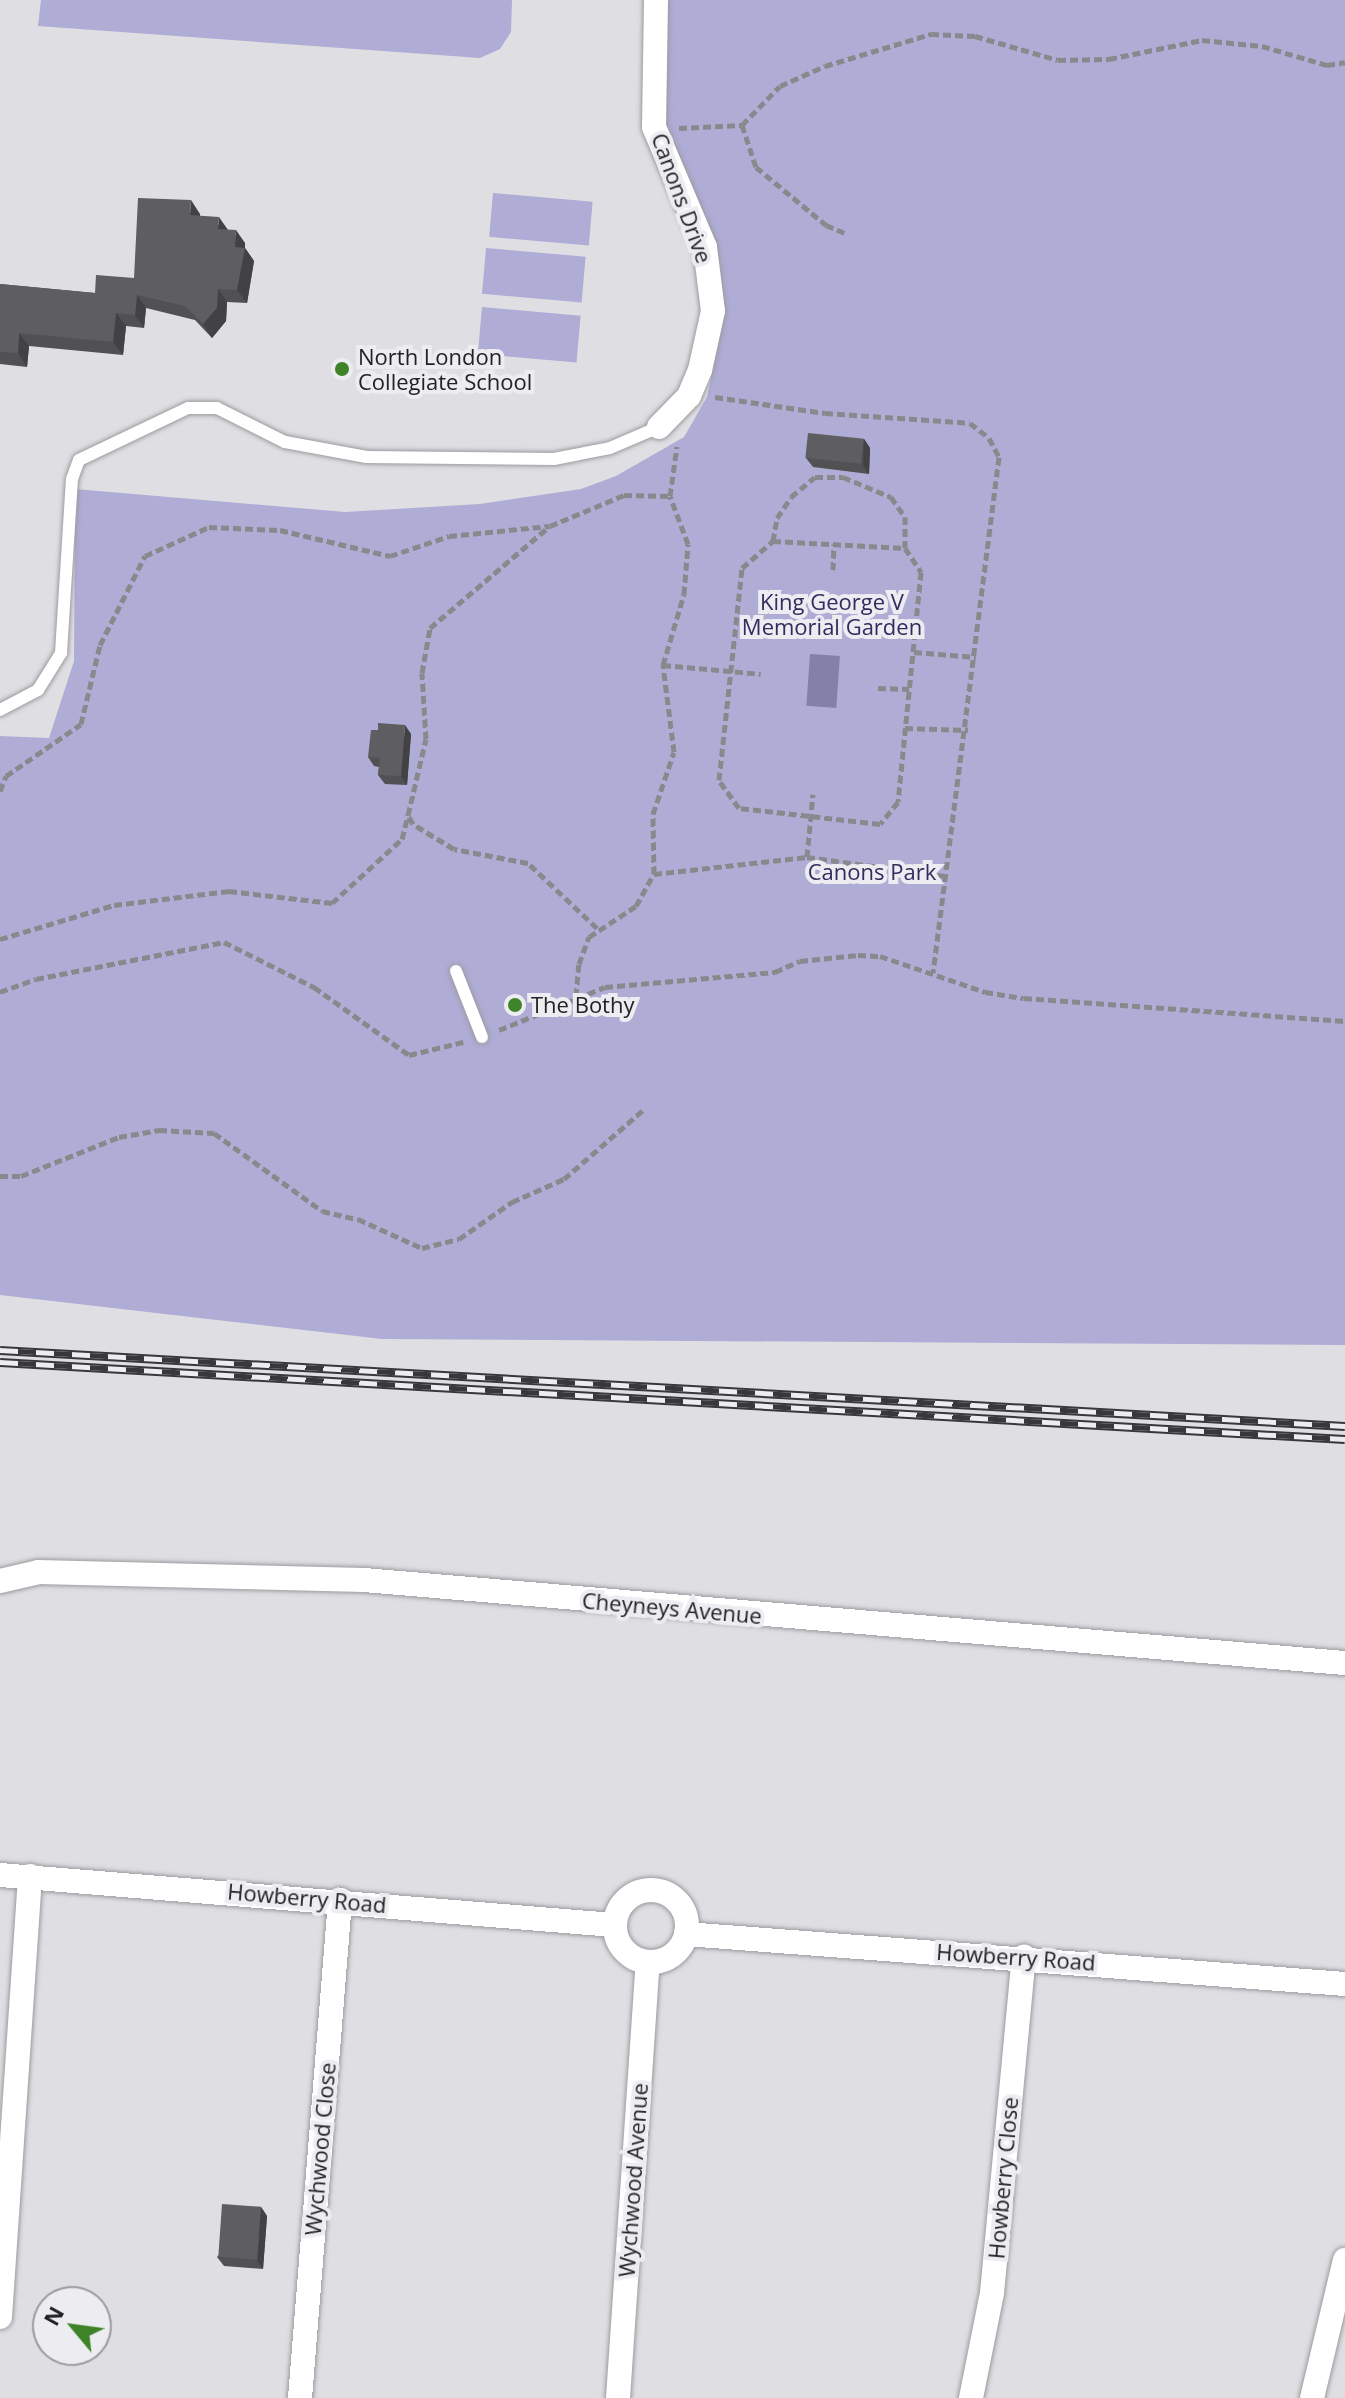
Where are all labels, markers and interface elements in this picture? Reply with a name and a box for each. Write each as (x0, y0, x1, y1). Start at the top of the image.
street label: Canons Drive (646, 129, 718, 267)
place label: North London Collegiate School (358, 343, 532, 394)
marker: North London Collegiate School (333, 360, 351, 378)
park label: King George V Memorial Garden (742, 588, 922, 640)
park label: Canons Park (808, 859, 936, 885)
place label: The Bothy (531, 992, 634, 1018)
marker: The Bothy (506, 996, 524, 1014)
street label: Cheyneys Avenue (581, 1587, 763, 1629)
street label: Howberry Road (226, 1878, 388, 1918)
street label: Howberry Road (936, 1938, 1096, 1976)
street label: Wychwood Close (299, 2061, 341, 2237)
street label: Wychwood Avenue (613, 2082, 653, 2278)
street label: Howberry Close (983, 2096, 1023, 2260)
north arrow (32, 2286, 112, 2366)
text: N (35, 2300, 70, 2330)

